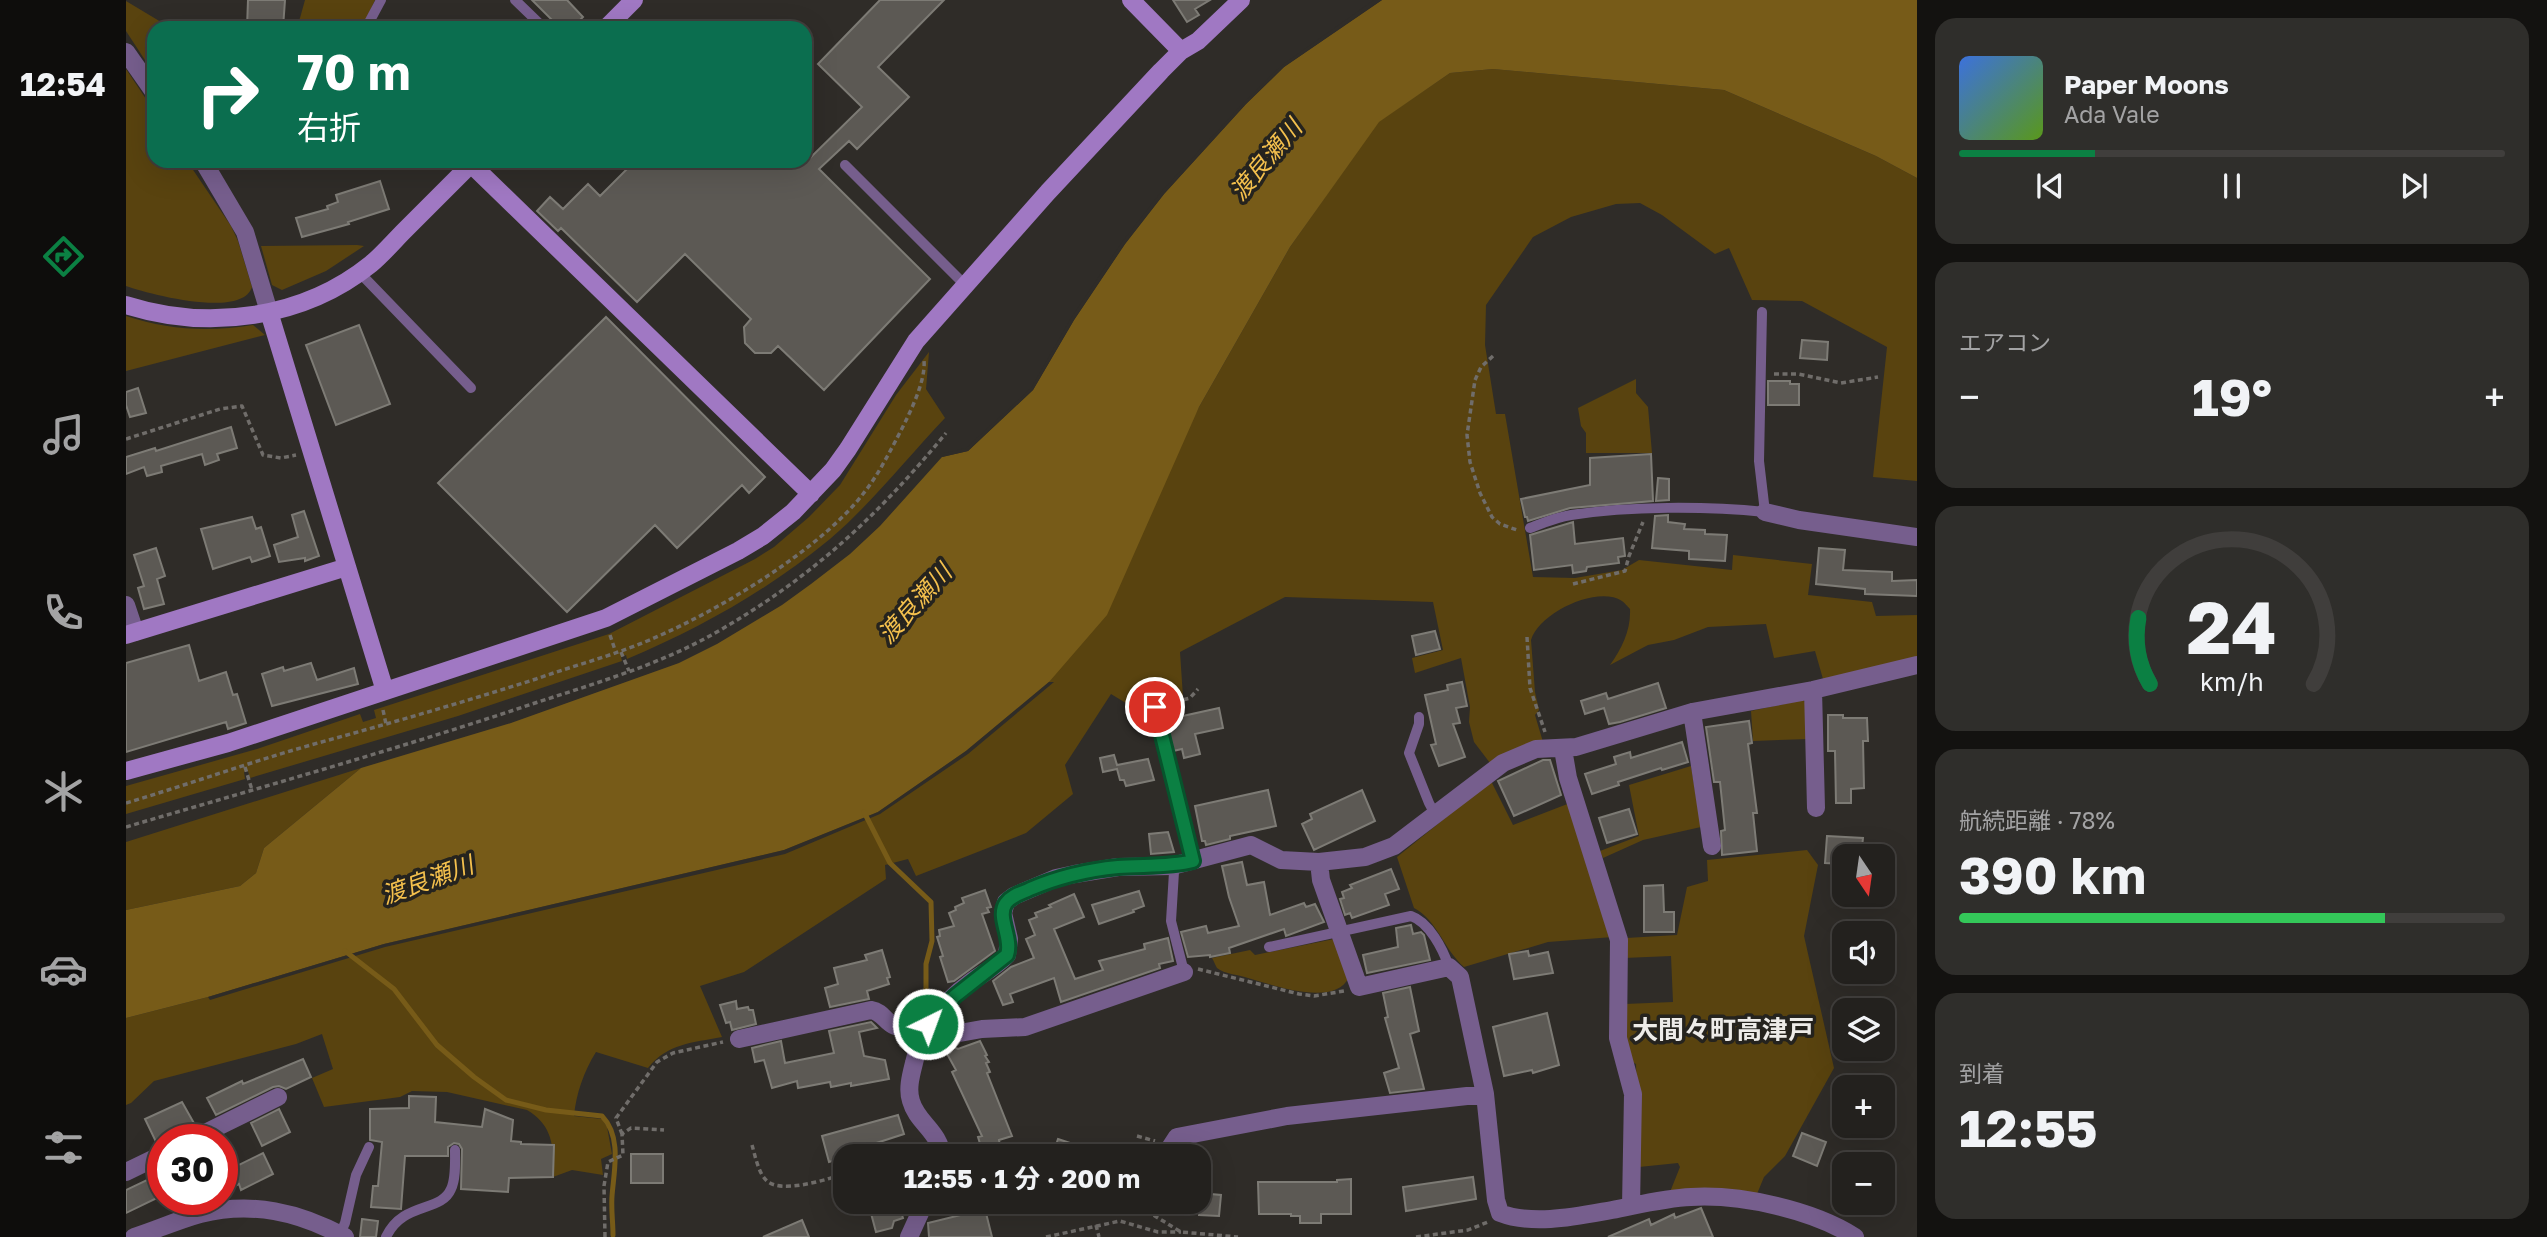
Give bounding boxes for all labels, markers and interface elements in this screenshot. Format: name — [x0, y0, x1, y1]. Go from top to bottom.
text: 70 m — [297, 42, 411, 101]
icon: right — [182, 49, 273, 140]
text: 12:54 — [20, 65, 106, 103]
text: Paper Moons — [2064, 69, 2229, 100]
text: Ada Vale — [2064, 100, 2160, 128]
text: 右折 — [297, 108, 361, 146]
water label: 渡良瀬川 — [1223, 111, 1309, 205]
icon: previous — [2031, 167, 2069, 205]
icon: pause — [2213, 167, 2251, 205]
icon: next — [2395, 167, 2433, 205]
icon: directions — [39, 232, 88, 281]
text: エアコン — [1959, 328, 2051, 356]
text: 19° — [2192, 365, 2272, 427]
text: − — [1959, 374, 1980, 419]
text: + — [2484, 374, 2505, 419]
icon: music — [39, 410, 88, 459]
water label: 渡良瀬川 — [871, 555, 959, 648]
text: 24 — [2187, 584, 2277, 671]
icon: phone — [39, 588, 88, 637]
text: km/h — [2200, 666, 2264, 697]
pin — [1125, 677, 1185, 737]
icon: arrive — [1136, 688, 1174, 726]
icon: climate — [39, 767, 88, 816]
text: 航続距離 · 78% — [1959, 806, 2115, 834]
text: 390 km — [1959, 843, 2146, 905]
north arrow — [1832, 844, 1895, 906]
map controls — [1832, 844, 1895, 1215]
water label: 渡良瀬川 — [377, 848, 480, 909]
button: sound — [1832, 921, 1895, 984]
icon: car — [39, 945, 88, 994]
position arrow — [891, 987, 965, 1061]
button: layers — [1832, 998, 1895, 1061]
district label: 大間々町高津戸 — [1632, 1014, 1814, 1045]
text: 到着 — [1959, 1059, 2005, 1087]
button: + — [1832, 1075, 1895, 1138]
text: 12:55 — [1959, 1096, 2098, 1158]
icon: filters — [39, 1123, 88, 1172]
speed limit sign: 30 — [147, 1124, 238, 1215]
button: − — [1832, 1152, 1895, 1215]
text: 12:55 · 1 分 · 200 m — [904, 1163, 1140, 1194]

